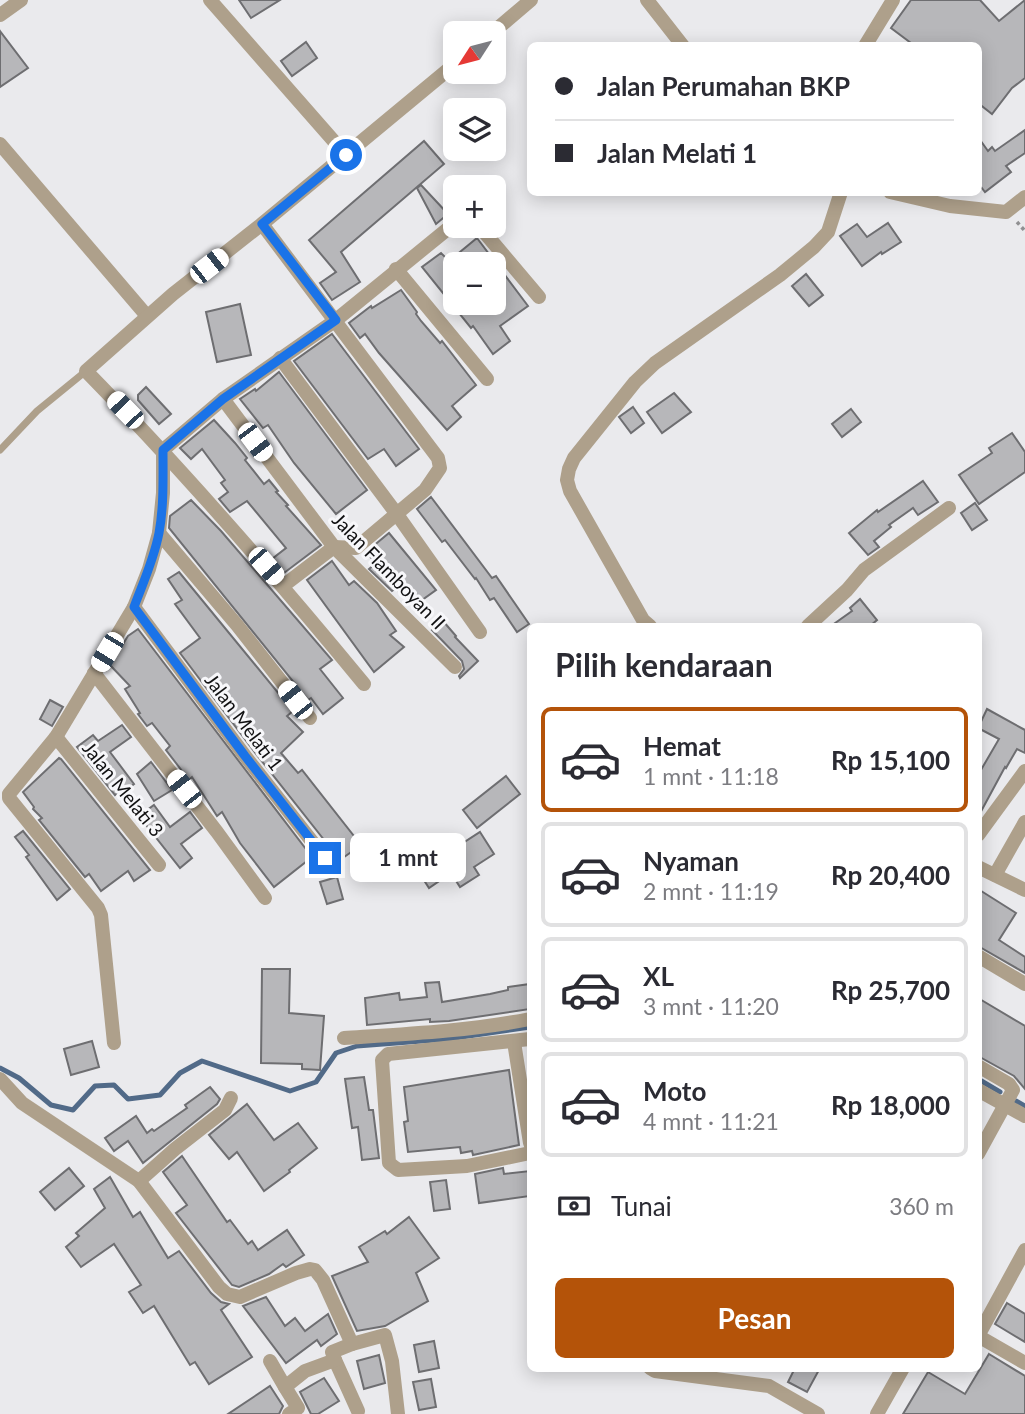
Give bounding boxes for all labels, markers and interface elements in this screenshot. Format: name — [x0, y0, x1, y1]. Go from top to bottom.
north arrow — [443, 21, 506, 84]
map controls — [443, 21, 506, 315]
text: Jalan Perumahan BKP — [597, 70, 850, 102]
button: layers — [443, 98, 506, 161]
text: Jalan Melati 1 — [597, 137, 757, 169]
route start — [330, 139, 362, 171]
button: + — [443, 175, 506, 238]
car — [186, 245, 233, 287]
button: − — [443, 252, 506, 315]
car — [103, 388, 148, 432]
car — [234, 419, 277, 465]
street label: Jalan Flamboyan II — [328, 508, 451, 634]
car — [245, 543, 288, 589]
car — [88, 629, 127, 675]
text: Pilih kendaraan — [555, 645, 773, 684]
street label: Jalan Melati 1 — [201, 669, 288, 775]
car — [274, 677, 317, 723]
icon: car — [559, 728, 622, 791]
text: Hemat — [643, 730, 721, 762]
street label: Jalan Melati 3 — [78, 737, 169, 841]
text: Rp 15,100 — [831, 744, 950, 776]
text: 1 mnt · 11:18 — [643, 762, 779, 790]
car — [163, 766, 206, 812]
callout: 1 mnt — [350, 834, 465, 882]
route end — [309, 842, 341, 874]
text: 1 mnt — [378, 843, 438, 871]
icon: car — [559, 843, 622, 906]
text: Nyaman — [643, 845, 739, 877]
text: Rp 20,400 — [831, 859, 950, 891]
text: 2 mnt · 11:19 — [643, 877, 779, 905]
icon: car — [559, 958, 622, 1021]
text: XL — [643, 960, 674, 992]
text: Rp 25,700 — [831, 974, 950, 1006]
text: 3 mnt · 11:20 — [643, 992, 779, 1020]
icon: car — [559, 1073, 622, 1136]
text: Moto — [643, 1075, 706, 1107]
text: Rp 18,000 — [831, 1089, 950, 1121]
text: 4 mnt · 11:21 — [643, 1107, 779, 1135]
icon: cash — [555, 1187, 593, 1225]
text: Tunai — [611, 1190, 672, 1222]
text: 360 m — [889, 1192, 954, 1220]
button: Pesan — [555, 1278, 954, 1358]

